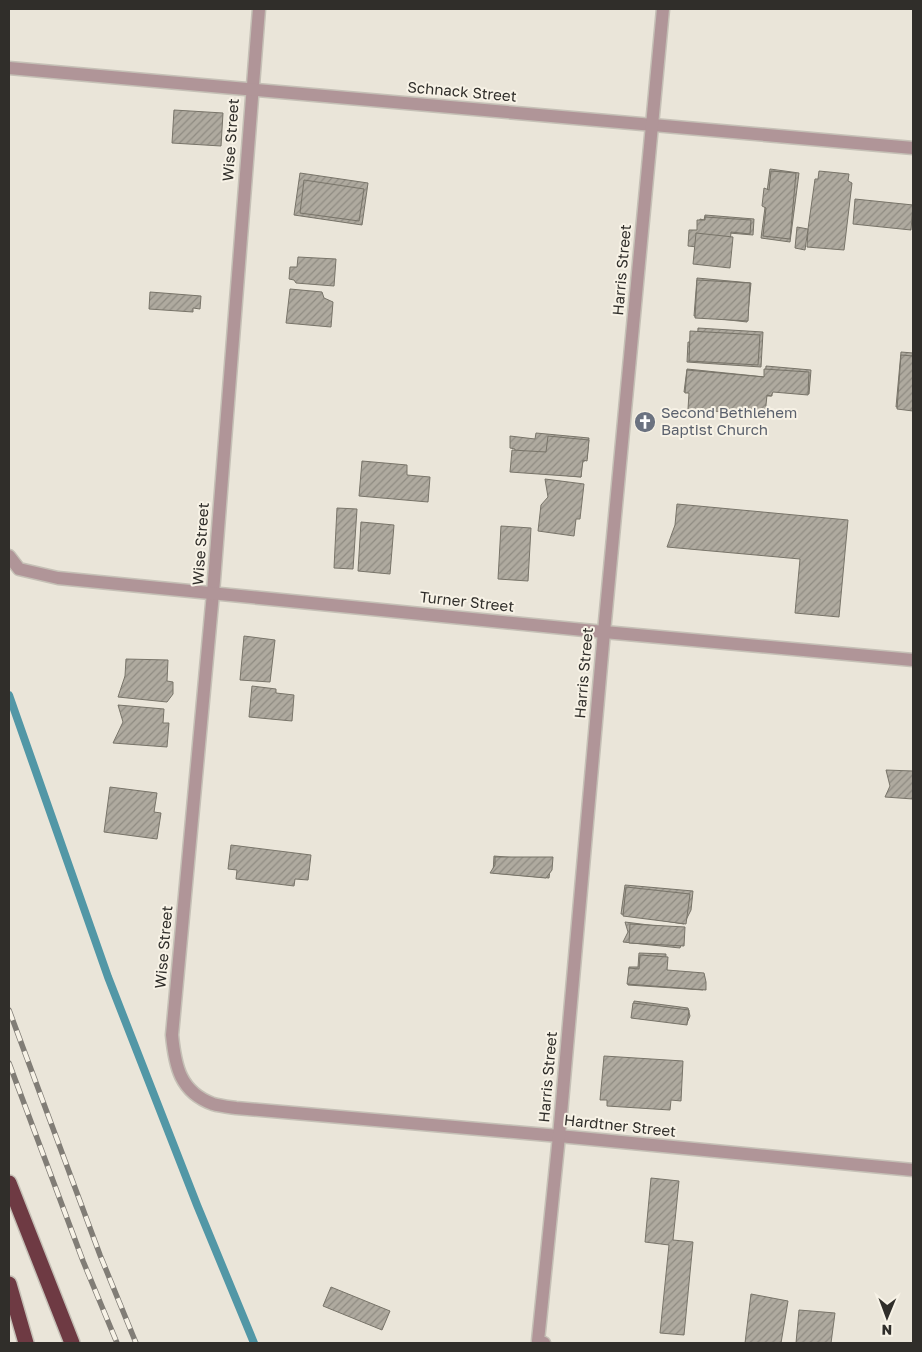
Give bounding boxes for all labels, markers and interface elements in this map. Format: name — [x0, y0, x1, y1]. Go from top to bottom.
street label: Schnack Street — [407, 77, 517, 105]
street label: Wise Street — [218, 98, 242, 182]
street label: Harris Street — [608, 223, 634, 316]
place label: Second Bethlehem Baptist Church — [661, 403, 797, 438]
church icon: Second Bethlehem Baptist Church — [633, 410, 657, 434]
street label: Wise Street — [188, 502, 212, 586]
street label: Turner Street — [419, 587, 515, 615]
street label: Harris Street — [570, 626, 596, 719]
street label: Wise Street — [150, 905, 176, 989]
street label: Harris Street — [534, 1030, 560, 1123]
street label: Hardtner Street — [563, 1110, 677, 1140]
north arrow — [862, 1292, 912, 1342]
text: N — [881, 1322, 892, 1339]

